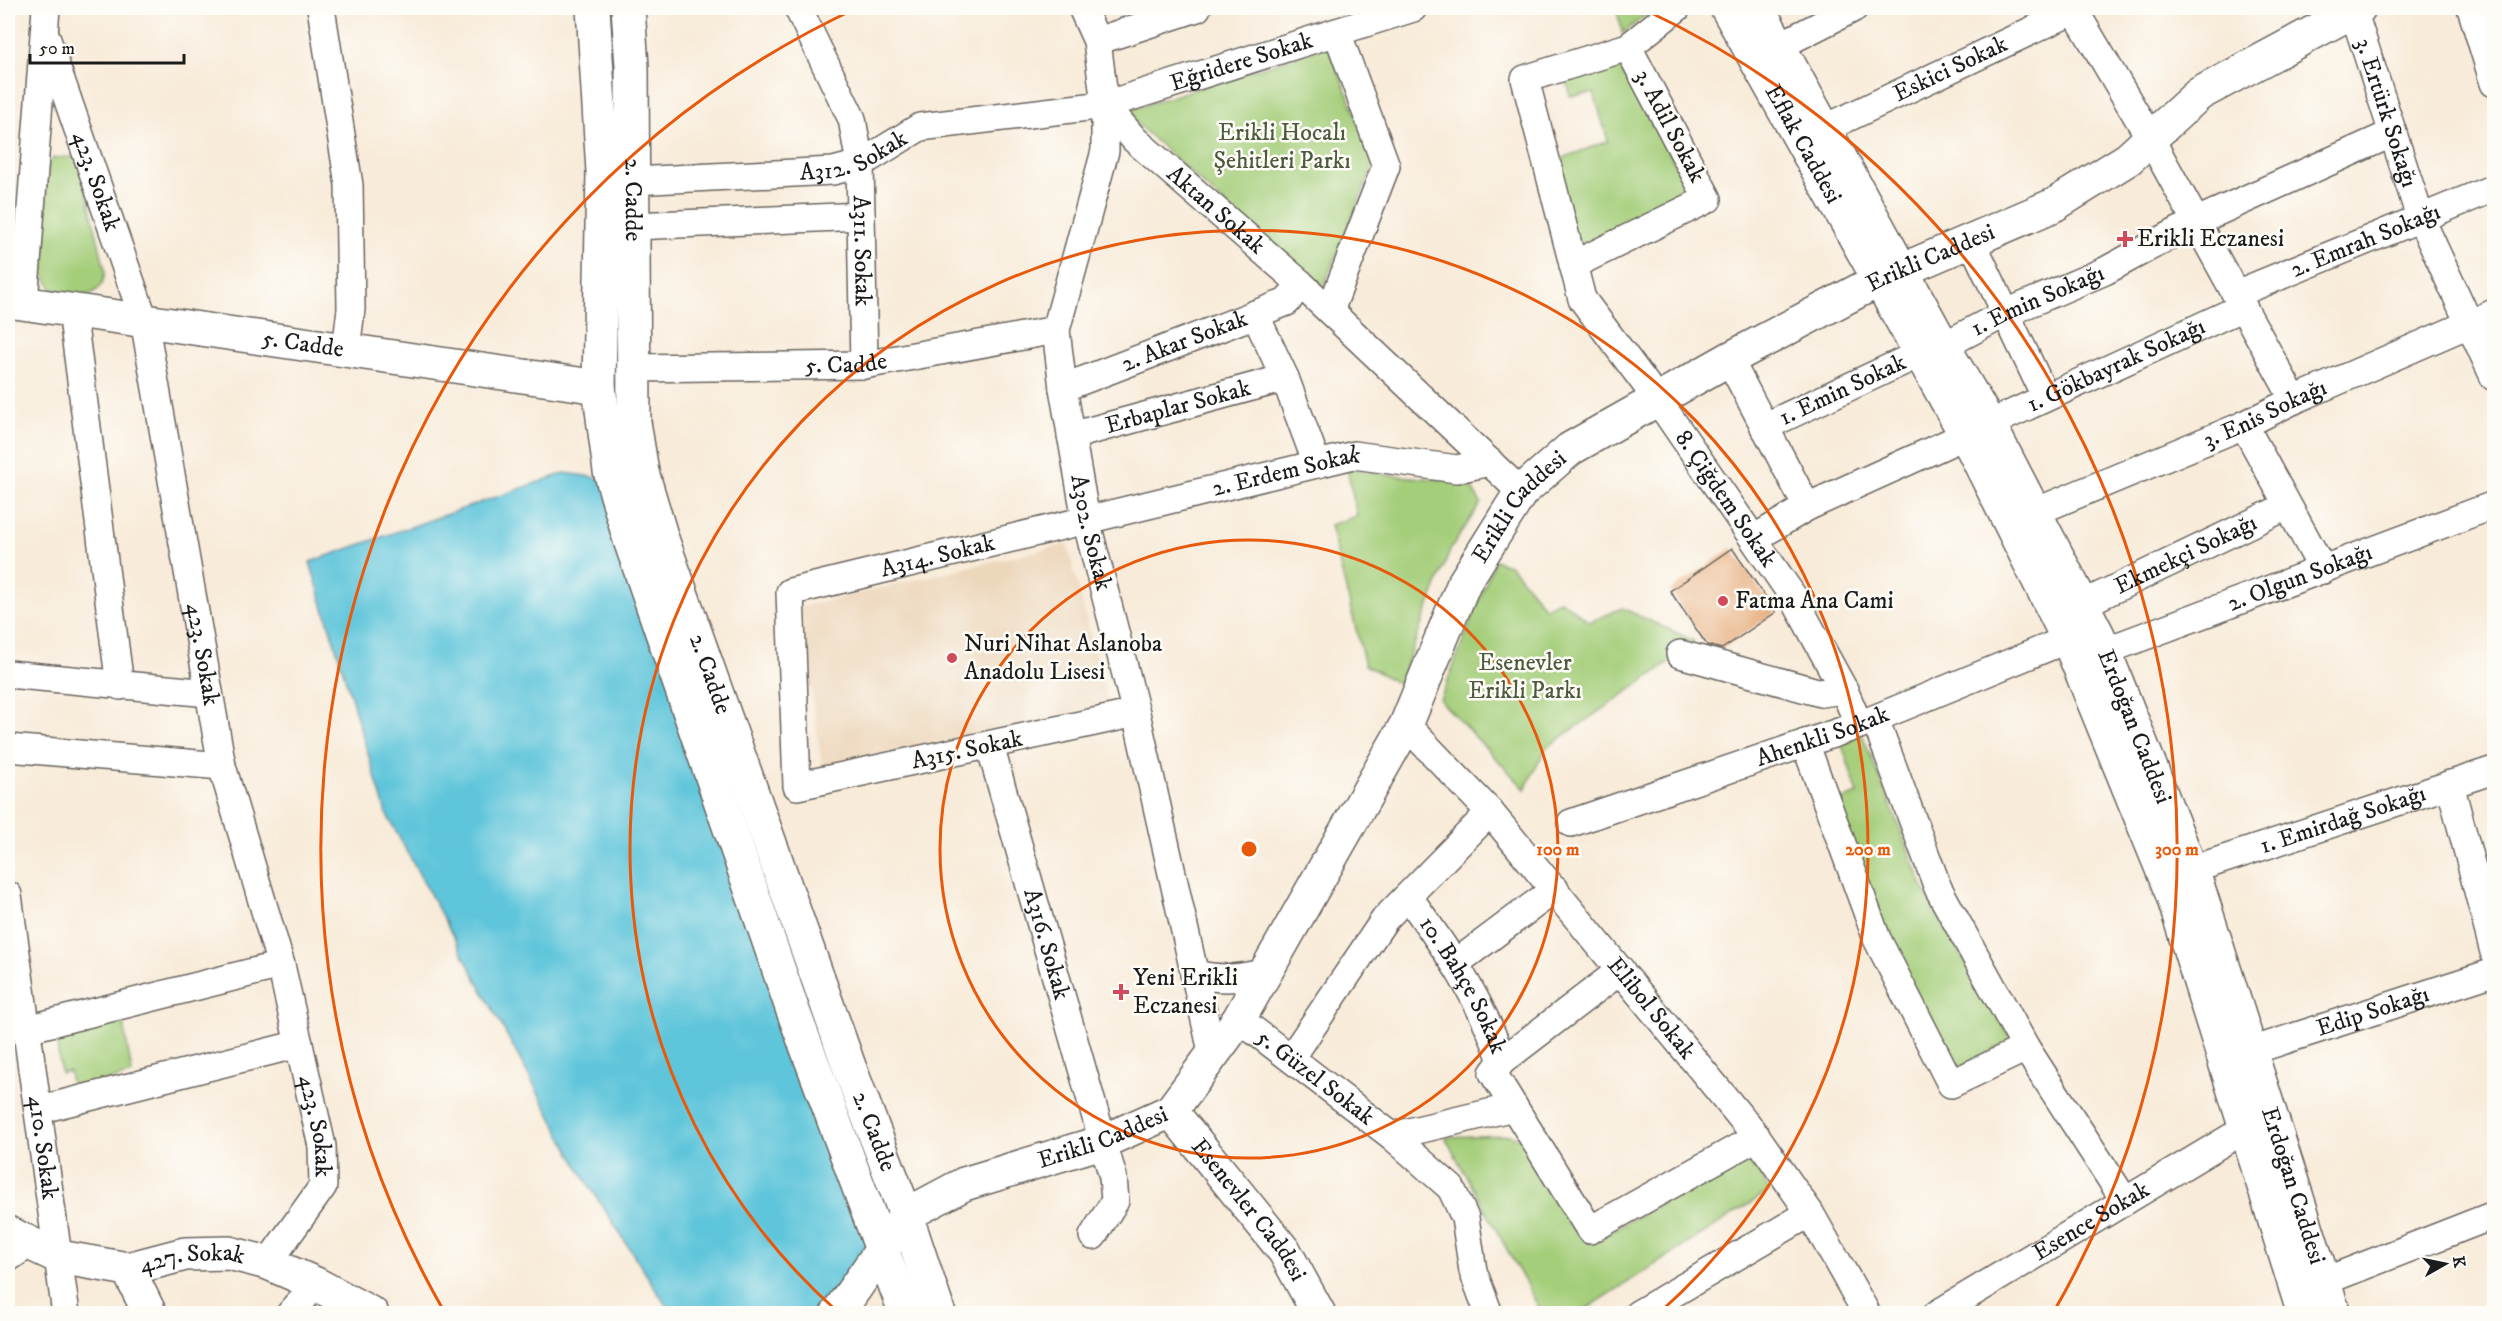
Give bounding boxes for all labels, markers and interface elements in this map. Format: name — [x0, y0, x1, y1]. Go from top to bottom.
street label: Eğridere Sokak — [1166, 25, 1317, 99]
scale bar — [30, 27, 184, 65]
street label: Eskici Sokak — [1889, 29, 2013, 109]
street label: 3. Ertürk Sokağı — [2348, 34, 2424, 191]
text: 50 m — [39, 38, 75, 60]
street label: 3. Adil Sokak — [1628, 64, 1712, 188]
street label: Eflak Caddesi — [1758, 79, 1849, 209]
park label: Erikli Hocalı Şehitleri Parkı — [1213, 118, 1351, 176]
street label: A312. Sokak — [799, 123, 913, 188]
street label: 423. Sokak — [65, 128, 127, 235]
street label: 2. Cadde — [618, 158, 648, 242]
street label: Aktan Sokak — [1160, 159, 1271, 261]
street label: A311. Sokak — [846, 195, 878, 307]
street label: 2. Emrah Sokağı — [2286, 197, 2445, 285]
street label: Erikli Caddesi — [1861, 217, 1999, 299]
place label: Erikli Eczanesi — [2137, 224, 2284, 254]
marker: Erikli Eczanesi — [2118, 232, 2132, 246]
street label: 1. Emin Sokağı — [1966, 258, 2109, 344]
street label: 2. Akar Sokak — [1117, 304, 1252, 379]
street label: 1. Gökbayrak Sokağı — [2022, 311, 2210, 419]
street label: 5. Cadde — [260, 323, 346, 365]
street label: 5. Cadde — [805, 346, 889, 381]
street label: 1. Emin Sokak — [1774, 347, 1911, 433]
street label: Erbaplar Sokak — [1102, 373, 1254, 441]
street label: 3. Enis Sokağı — [2199, 373, 2331, 455]
street label: 8. Çiğdem Sokak — [1668, 424, 1784, 573]
street label: 2. Erdem Sokak — [1209, 439, 1363, 504]
street label: Erikli Caddesi — [1465, 444, 1573, 569]
street label: A302. Sokak — [1063, 472, 1119, 594]
street label: Ekmekçi Sokağı — [2110, 508, 2262, 602]
street label: A314. Sokak — [878, 528, 998, 584]
street label: 2. Olgun Sokağı — [2223, 537, 2376, 619]
place label: Fatma Ana Cami — [1735, 586, 1894, 616]
marker: Fatma Ana Cami — [1716, 594, 1730, 608]
street label: 423. Sokak — [179, 601, 226, 708]
place label: Nuri Nihat Aslanoba Anadolu Lisesi — [964, 629, 1163, 687]
street label: 2. Cadde — [682, 630, 738, 718]
street label: Erdoğan Caddesi — [2090, 645, 2178, 808]
park label: Esenevler Erikli Parkı — [1468, 648, 1582, 706]
marker: Nuri Nihat Aslanoba Anadolu Lisesi — [945, 651, 959, 665]
street label: Ahenkli Sokak — [1752, 699, 1894, 774]
street label: A315. Sokak — [909, 724, 1026, 776]
street label: 1. Emirdağ Sokağı — [2256, 779, 2430, 861]
centre of rings — [1239, 839, 1259, 859]
text: 100 m — [1536, 839, 1580, 861]
text: 200 m — [1845, 839, 1891, 861]
text: 300 m — [2155, 839, 2199, 861]
street label: A316. Sokak — [1016, 885, 1077, 1003]
street label: 10. Bahçe Sokak — [1412, 910, 1513, 1058]
street label: Elibol Sokak — [1600, 951, 1702, 1066]
place label: Yeni Erikli Eczanesi — [1133, 963, 1238, 1021]
street label: Edip Sokağı — [2313, 979, 2433, 1044]
marker: Yeni Erikli Eczanesi — [1114, 985, 1128, 999]
street label: 5. Güzel Sokak — [1250, 1022, 1381, 1132]
street label: 423. Sokak — [291, 1072, 338, 1178]
street label: 2. Cadde — [845, 1087, 903, 1176]
street label: 410. Sokak — [21, 1094, 65, 1202]
street label: Erikli Caddesi — [1034, 1099, 1173, 1176]
street label: Erdoğan Caddesi — [2254, 1103, 2332, 1268]
street label: Esenevler Caddesi — [1184, 1132, 1313, 1287]
street label: Esence Sokak — [2027, 1175, 2155, 1268]
north arrow — [2415, 1234, 2475, 1294]
street label: 427. Sokak — [136, 1238, 248, 1280]
text: K — [2448, 1255, 2470, 1270]

